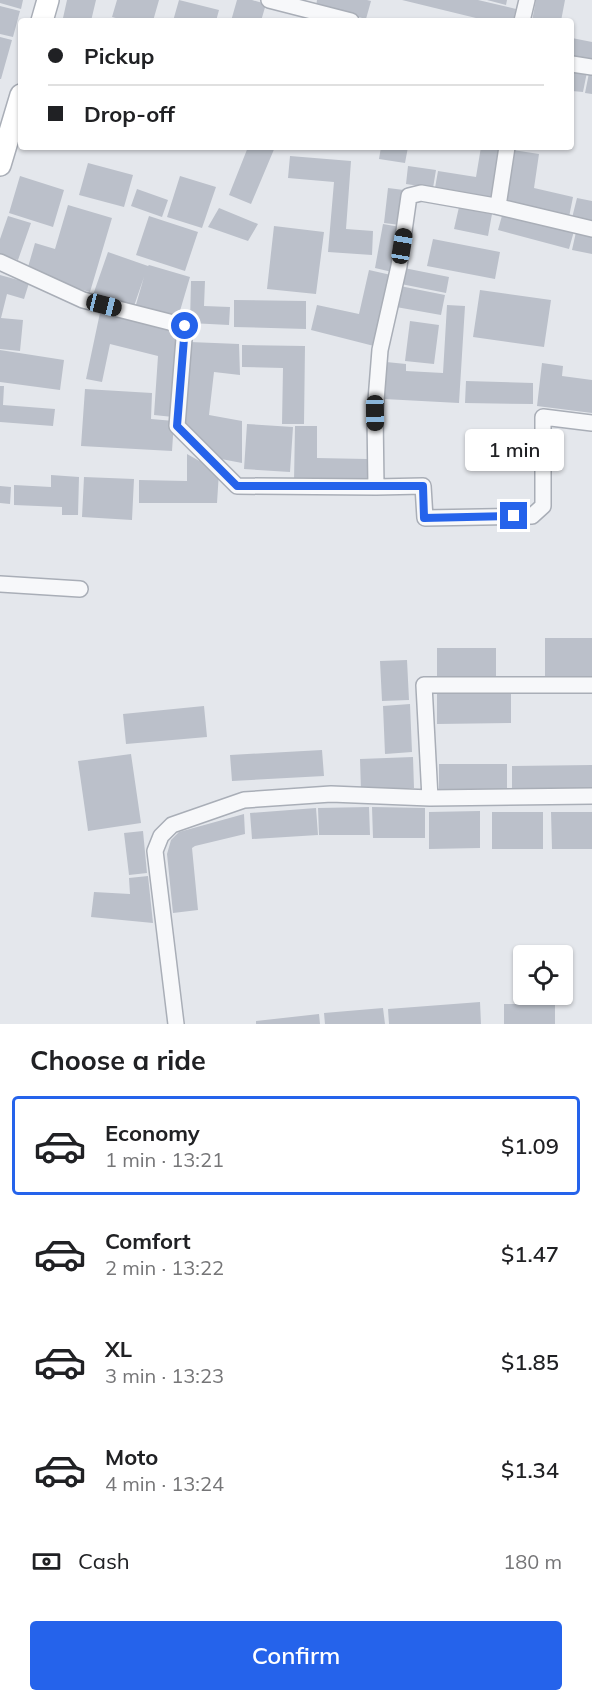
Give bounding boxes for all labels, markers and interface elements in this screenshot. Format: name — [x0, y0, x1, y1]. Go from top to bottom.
text: Pickup — [84, 42, 154, 70]
text: Drop-off — [84, 100, 175, 128]
car — [390, 227, 414, 265]
car — [84, 292, 124, 318]
route start — [171, 312, 198, 339]
car — [366, 395, 384, 431]
callout: 1 min — [464, 429, 564, 471]
text: 1 min — [489, 437, 540, 462]
route end — [500, 502, 527, 529]
map controls — [513, 945, 573, 1005]
button: locate — [513, 945, 573, 1005]
text: Choose a ride — [30, 1043, 206, 1077]
icon: car — [33, 1119, 87, 1173]
text: Economy — [105, 1119, 200, 1147]
text: $1.09 — [501, 1132, 559, 1160]
text: 1 min · 13:21 — [105, 1147, 224, 1172]
icon: car — [33, 1227, 87, 1281]
text: Comfort — [105, 1227, 191, 1255]
text: $1.47 — [501, 1240, 559, 1268]
text: 2 min · 13:22 — [105, 1255, 224, 1280]
icon: car — [33, 1335, 87, 1389]
text: XL — [105, 1335, 132, 1363]
text: $1.85 — [501, 1348, 559, 1376]
text: 3 min · 13:23 — [105, 1363, 224, 1388]
icon: car — [33, 1443, 87, 1497]
text: Moto — [105, 1443, 158, 1471]
text: $1.34 — [501, 1456, 559, 1484]
text: 4 min · 13:24 — [105, 1471, 224, 1496]
icon: cash — [30, 1545, 63, 1578]
text: Cash — [78, 1547, 130, 1575]
text: 180 m — [503, 1549, 562, 1574]
button: Confirm — [30, 1621, 562, 1690]

